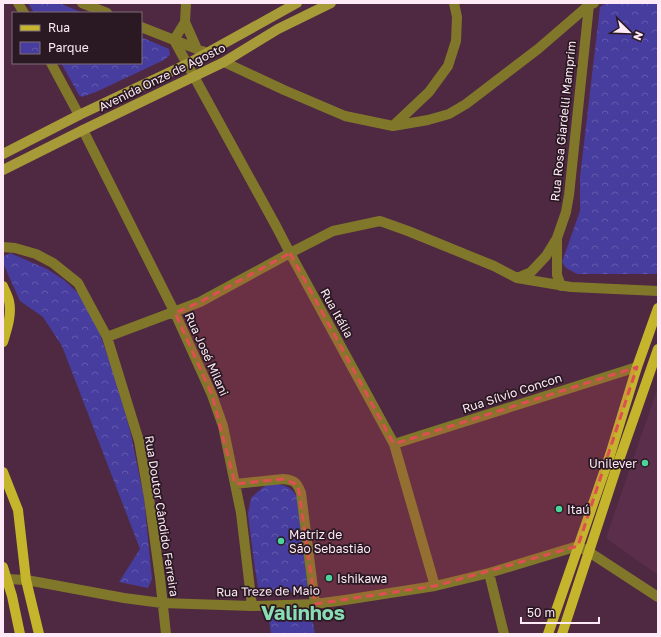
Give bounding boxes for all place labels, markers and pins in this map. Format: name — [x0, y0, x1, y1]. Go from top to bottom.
place label: Unilever — [589, 456, 637, 471]
marker: Unilever — [640, 458, 650, 468]
place label: Itaú — [567, 502, 590, 517]
marker: Itaú — [554, 504, 564, 514]
place label: Matriz de São Sebastião — [289, 527, 371, 556]
marker: Matriz de São Sebastião — [276, 536, 286, 546]
place label: Ishikawa — [337, 571, 387, 586]
marker: Ishikawa — [324, 573, 334, 583]

